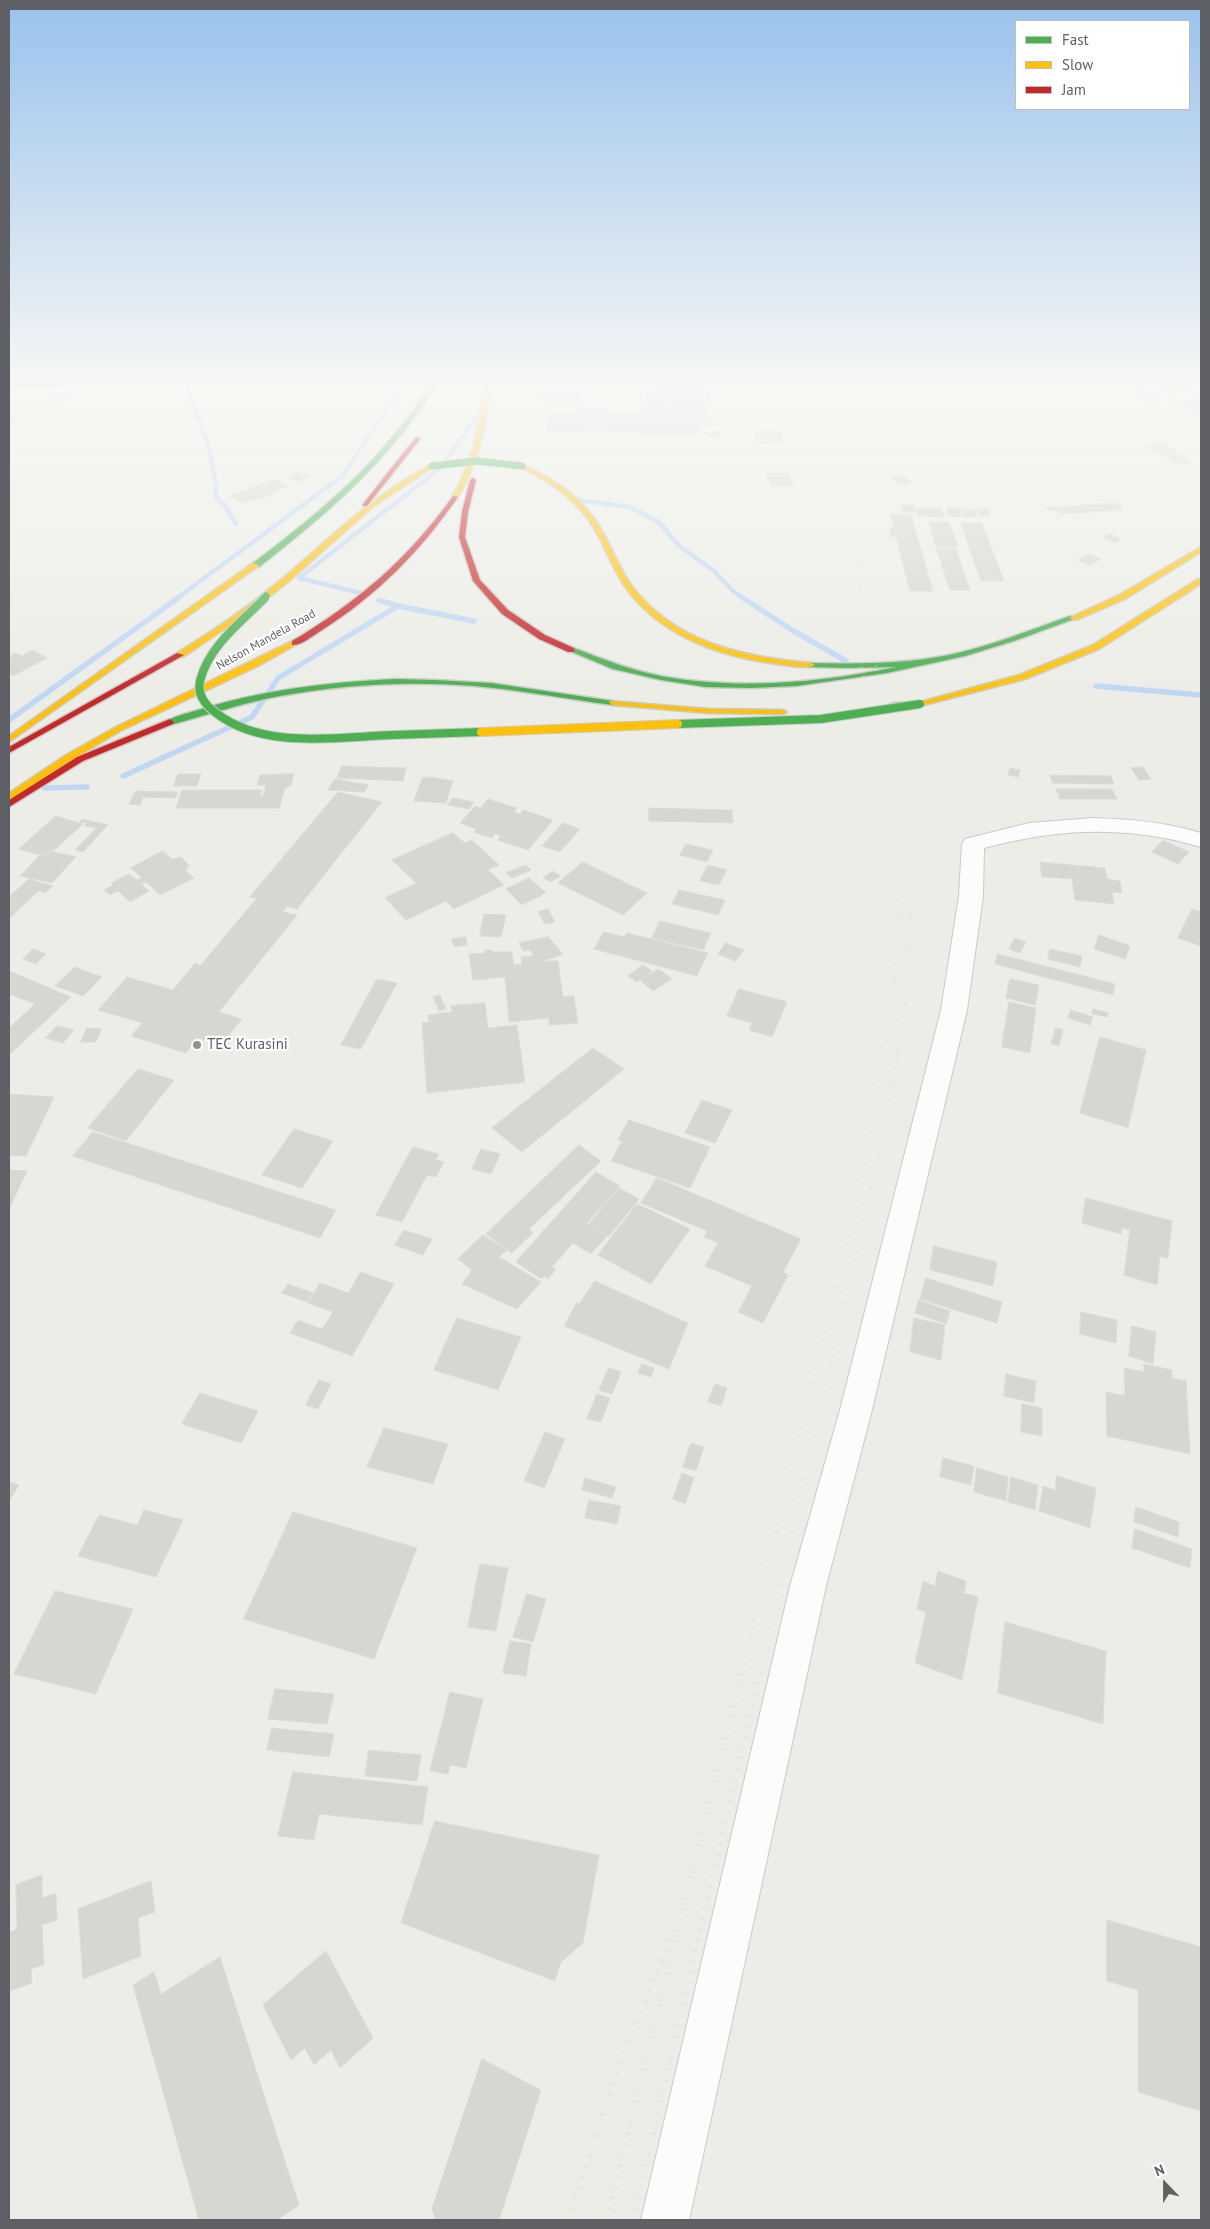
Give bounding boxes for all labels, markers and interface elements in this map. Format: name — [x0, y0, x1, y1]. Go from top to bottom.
legend — [1015, 20, 1190, 110]
text: Fast — [1062, 30, 1089, 49]
text: Slow — [1062, 55, 1093, 74]
text: Jam — [1062, 80, 1086, 99]
street label: Nelson Mandela Road — [214, 607, 318, 673]
place label: TEC Kurasini — [207, 1036, 288, 1054]
marker: TEC Kurasini — [191, 1039, 203, 1051]
north arrow — [1140, 2159, 1190, 2209]
text: N — [1152, 2160, 1167, 2180]

